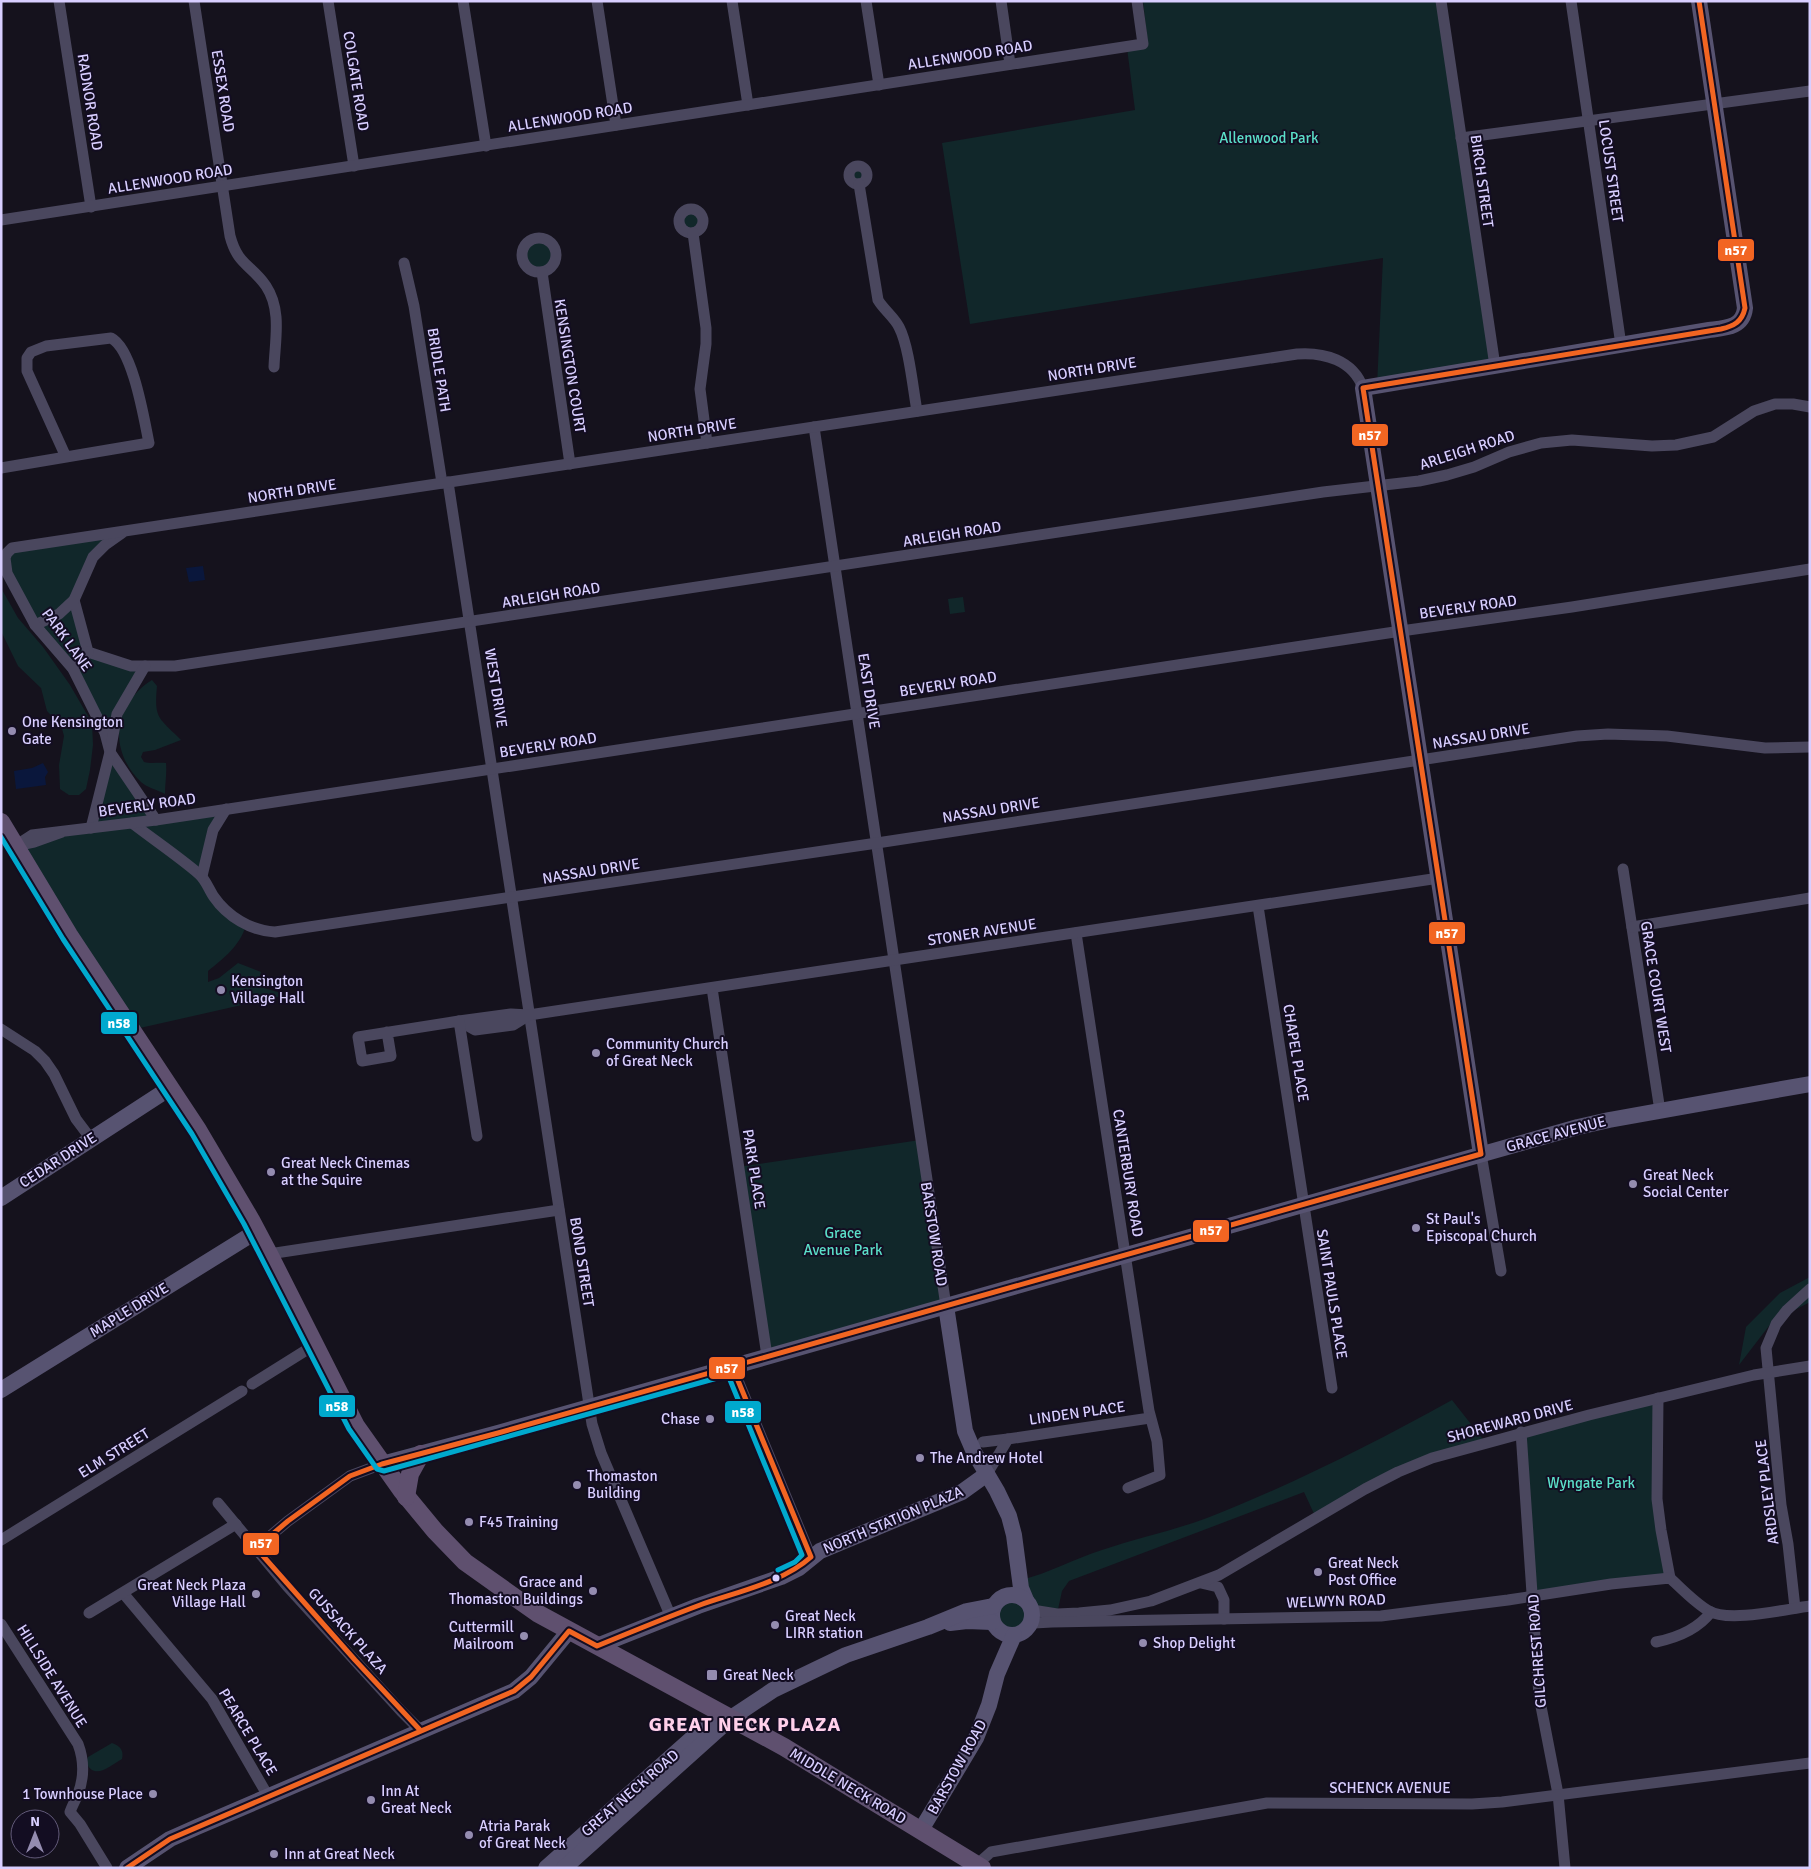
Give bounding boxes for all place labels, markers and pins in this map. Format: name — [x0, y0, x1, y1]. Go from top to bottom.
place label: One Kensington Gate — [22, 713, 123, 748]
marker: One Kensington Gate — [6, 725, 18, 737]
place label: Kensington Village Hall — [231, 972, 305, 1007]
marker: Kensington Village Hall — [215, 984, 227, 996]
place label: Community Church of Great Neck — [606, 1035, 729, 1070]
marker: Community Church of Great Neck — [590, 1047, 602, 1059]
place label: Great Neck Cinemas at the Squire — [281, 1154, 410, 1189]
marker: Great Neck Cinemas at the Squire — [265, 1166, 277, 1178]
place label: Great Neck Social Center — [1643, 1166, 1729, 1201]
marker: Great Neck Social Center — [1627, 1178, 1639, 1190]
place label: St Paul's Episcopal Church — [1426, 1210, 1537, 1245]
marker: St Paul's Episcopal Church — [1410, 1222, 1422, 1234]
place label: Chase — [661, 1410, 700, 1428]
marker: Chase — [704, 1413, 716, 1425]
place label: The Andrew Hotel — [930, 1449, 1043, 1467]
marker: The Andrew Hotel — [914, 1452, 926, 1464]
place label: Thomaston Building — [587, 1467, 658, 1502]
marker: Thomaston Building — [571, 1479, 583, 1491]
place label: F45 Training — [479, 1513, 559, 1531]
marker: F45 Training — [463, 1516, 475, 1528]
place label: Great Neck Post Office — [1328, 1554, 1399, 1589]
marker: Great Neck Post Office — [1312, 1566, 1324, 1578]
place label: Grace and Thomaston Buildings — [449, 1573, 583, 1608]
unlabelled marker — [771, 1573, 781, 1583]
place label: Great Neck Plaza Village Hall — [137, 1576, 246, 1611]
marker: Grace and Thomaston Buildings — [587, 1585, 599, 1597]
marker: Great Neck Plaza Village Hall — [250, 1588, 262, 1600]
place label: Great Neck LIRR station — [785, 1607, 863, 1642]
place label: Cuttermill Mailroom — [449, 1618, 514, 1653]
marker: Great Neck LIRR station — [769, 1619, 781, 1631]
marker: Cuttermill Mailroom — [518, 1630, 530, 1642]
place label: Shop Delight — [1153, 1634, 1236, 1652]
marker: Shop Delight — [1137, 1637, 1149, 1649]
place label: Great Neck — [723, 1666, 794, 1684]
marker: Great Neck — [705, 1668, 719, 1682]
place label: Inn At Great Neck — [381, 1782, 452, 1817]
place label: 1 Townhouse Place — [22, 1785, 143, 1803]
marker: 1 Townhouse Place — [147, 1788, 159, 1800]
marker: Inn At Great Neck — [365, 1794, 377, 1806]
place label: Atria Parak of Great Neck — [479, 1817, 566, 1852]
marker: Atria Parak of Great Neck — [463, 1829, 475, 1841]
place label: Inn at Great Neck — [284, 1845, 395, 1863]
marker: Inn at Great Neck — [268, 1848, 280, 1860]

